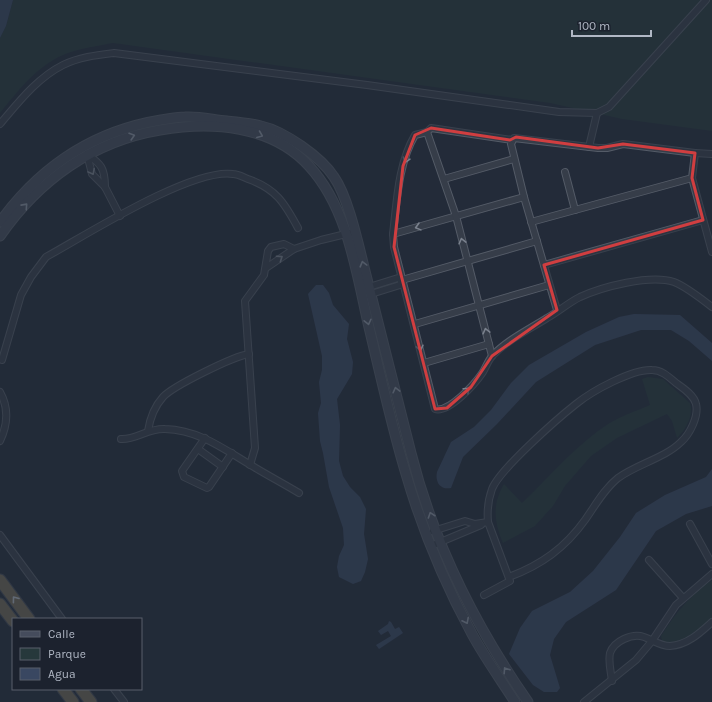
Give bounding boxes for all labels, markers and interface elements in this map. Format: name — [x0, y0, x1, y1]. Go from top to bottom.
scale bar — [572, 12, 651, 38]
text: 100 m — [578, 19, 610, 33]
one-way arrow — [256, 130, 263, 138]
one-way arrow — [128, 132, 135, 141]
one-way arrow — [402, 156, 410, 163]
one-way arrow — [87, 168, 95, 175]
one-way arrow — [20, 203, 28, 211]
one-way arrow — [415, 222, 422, 231]
one-way arrow — [459, 238, 467, 245]
one-way arrow — [276, 255, 283, 263]
one-way arrow — [360, 261, 368, 267]
one-way arrow — [364, 319, 372, 325]
one-way arrow — [482, 328, 491, 335]
one-way arrow — [416, 345, 424, 351]
one-way arrow — [392, 387, 400, 393]
one-way arrow — [462, 388, 470, 395]
one-way arrow — [427, 512, 436, 519]
one-way arrow — [12, 597, 19, 604]
one-way arrow — [461, 617, 469, 624]
legend — [12, 618, 142, 690]
text: Calle — [48, 627, 75, 641]
text: Parque — [48, 647, 86, 661]
text: Agua — [48, 667, 76, 681]
one-way arrow — [503, 667, 511, 674]

